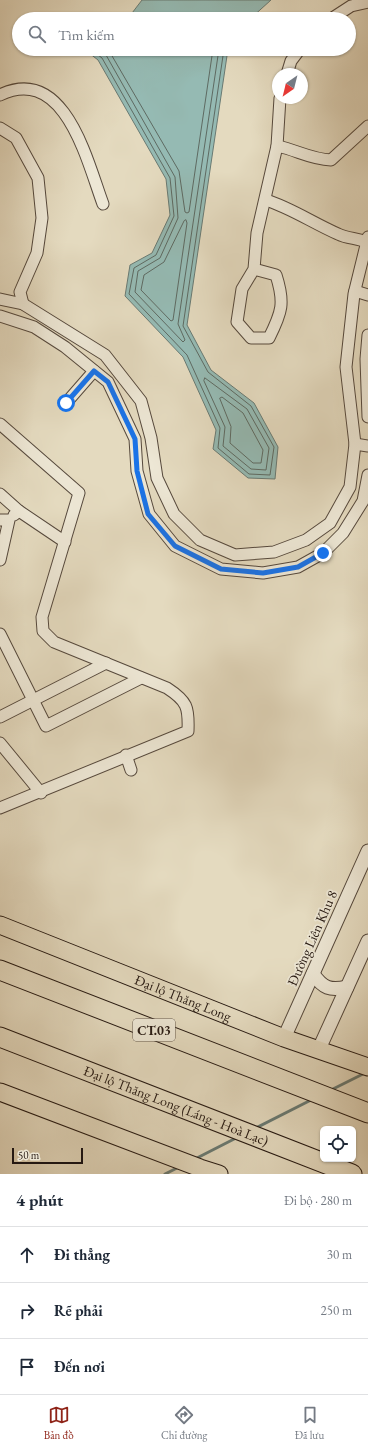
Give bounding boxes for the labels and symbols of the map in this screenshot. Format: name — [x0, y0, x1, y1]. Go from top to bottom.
north arrow — [272, 68, 308, 104]
route start — [57, 394, 75, 412]
route end — [314, 544, 332, 562]
street label: Đường Liên Khu 8 — [283, 887, 341, 989]
street label: Đại lộ Thăng Long — [132, 970, 235, 1026]
road number: CT.03 — [133, 1019, 175, 1041]
street label: Đại lộ Thăng Long (Láng - Hoà Lạc) — [81, 1061, 271, 1150]
scale bar — [12, 1146, 83, 1165]

